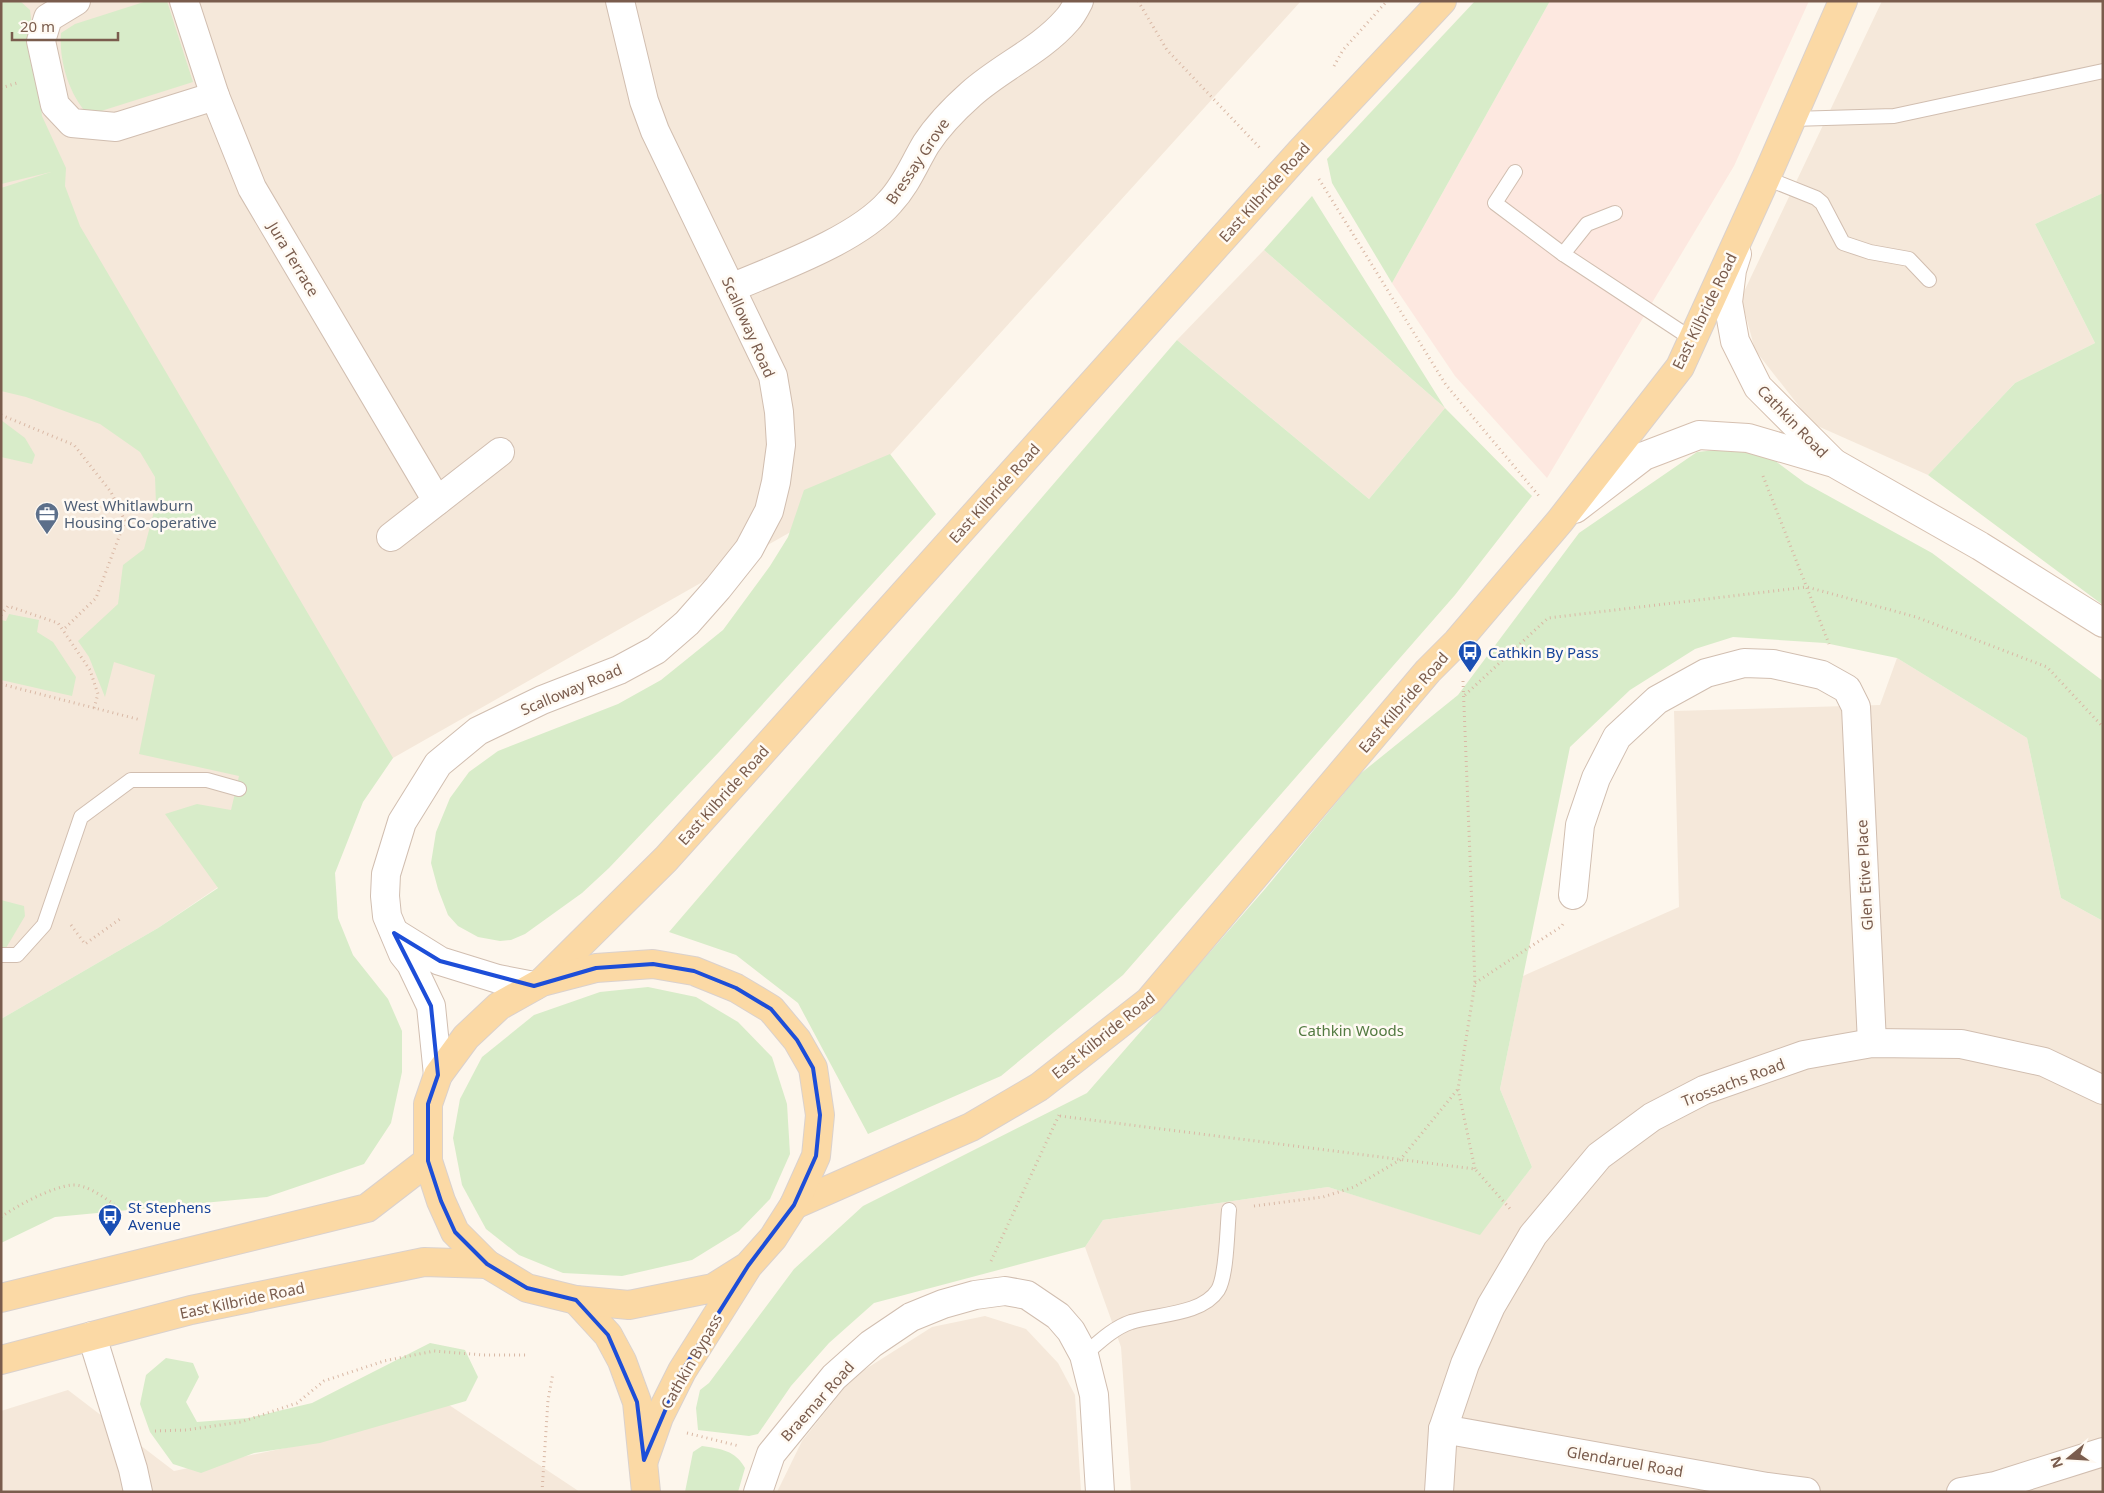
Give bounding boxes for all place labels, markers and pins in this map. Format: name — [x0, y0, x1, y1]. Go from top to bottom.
place label: West Whitlawburn Housing Co-operative — [64, 495, 217, 532]
office icon: West Whitlawburn Housing Co-operative — [34, 501, 60, 535]
bus stop icon: Cathkin By Pass — [1457, 639, 1483, 673]
place label: Cathkin By Pass — [1488, 642, 1599, 662]
place label: St Stephens Avenue — [128, 1197, 211, 1234]
bus stop icon: St Stephens Avenue — [97, 1203, 123, 1237]

